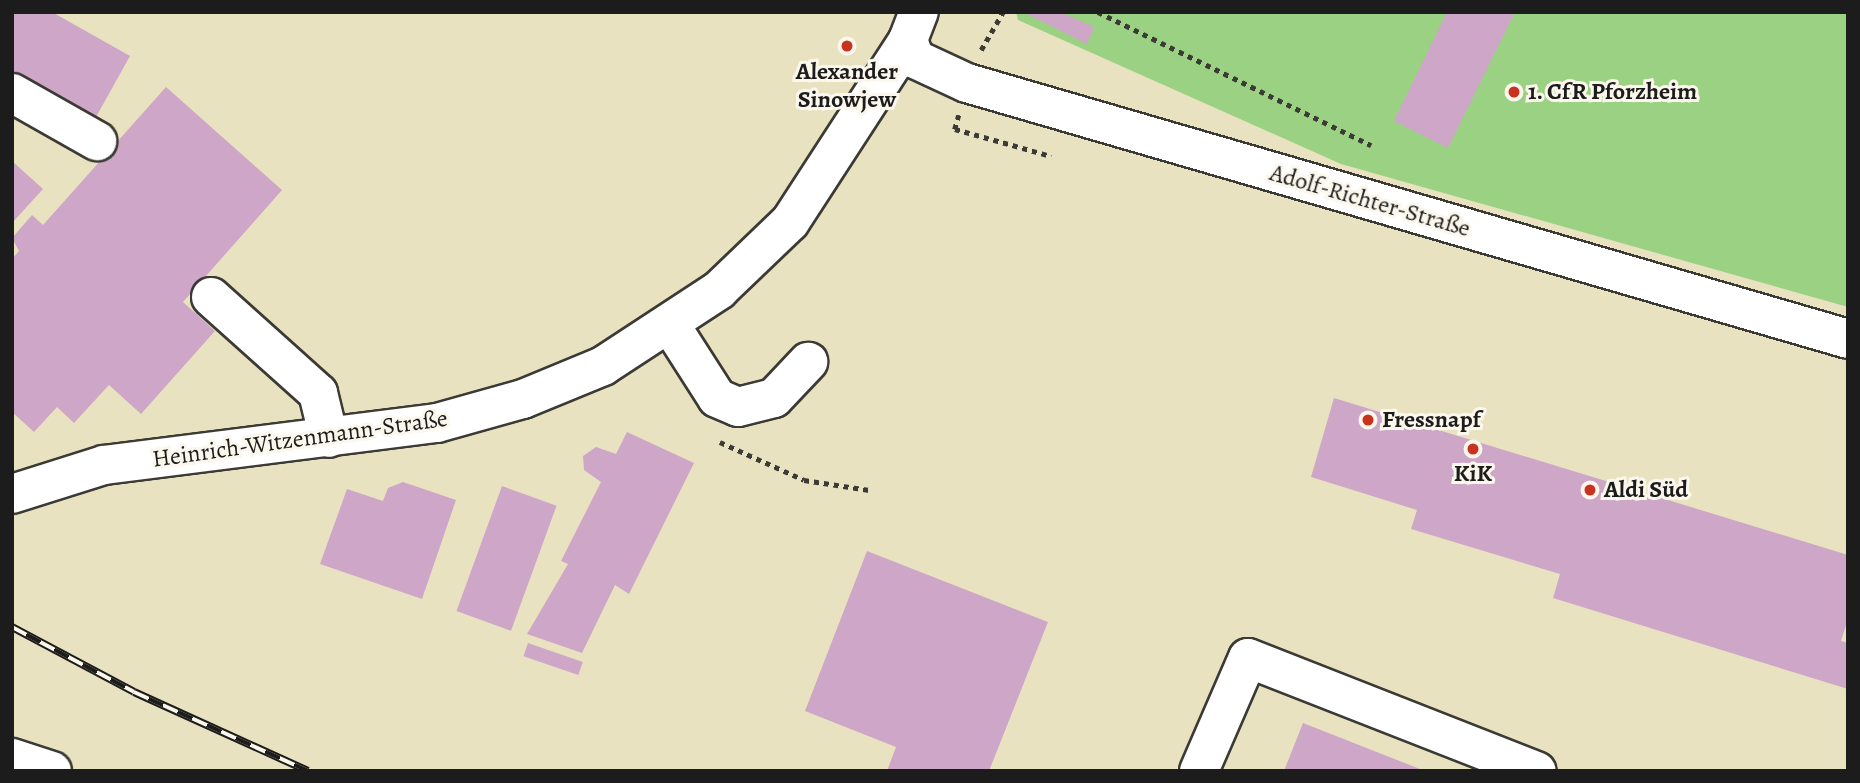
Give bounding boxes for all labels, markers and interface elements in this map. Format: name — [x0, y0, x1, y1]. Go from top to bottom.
marker: Alexander Sinowjew — [839, 38, 855, 54]
place label: Alexander Sinowjew — [796, 58, 898, 114]
place label: 1. CfR Pforzheim — [1528, 78, 1698, 106]
marker: 1. CfR Pforzheim — [1506, 84, 1522, 100]
street label: Adolf-Richter-Straße — [1267, 159, 1473, 243]
street label: Heinrich-Witzenmann-Straße — [151, 404, 449, 474]
place label: Fressnapf — [1382, 406, 1481, 434]
marker: Fressnapf — [1360, 412, 1376, 428]
marker: KiK — [1465, 441, 1481, 457]
place label: KiK — [1454, 460, 1492, 488]
place label: Aldi Süd — [1604, 476, 1688, 504]
marker: Aldi Süd — [1582, 482, 1598, 498]

